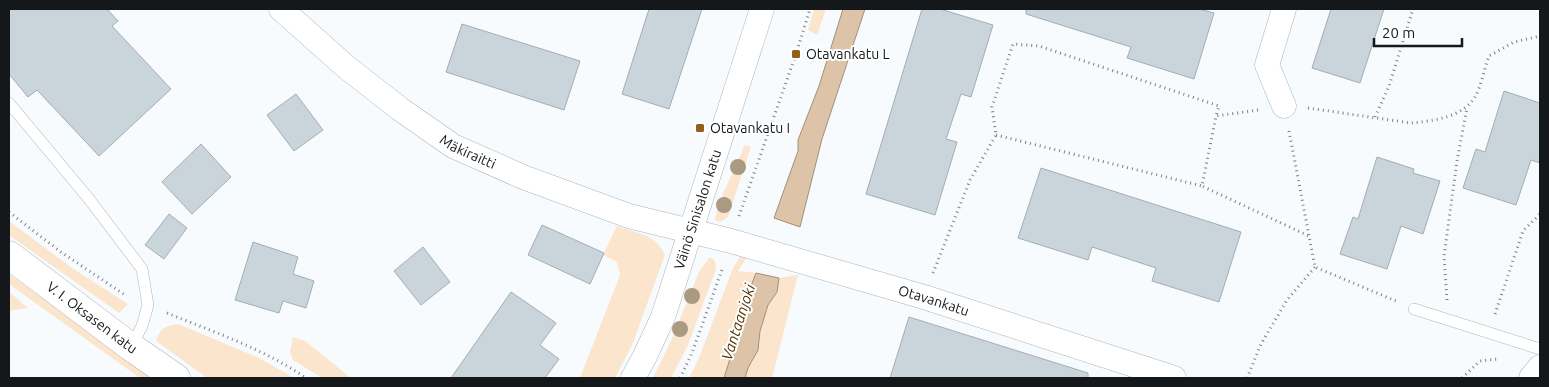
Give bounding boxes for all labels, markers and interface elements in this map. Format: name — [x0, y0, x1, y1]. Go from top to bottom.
scale bar — [1374, 15, 1462, 47]
text: 20 m — [1382, 24, 1415, 41]
place label: Otavankatu L — [806, 46, 890, 62]
marker: Otavankatu L — [790, 48, 802, 60]
place label: Otavankatu I — [710, 120, 790, 136]
marker: Otavankatu I — [694, 122, 706, 134]
street label: Mäkiraitti — [437, 131, 498, 172]
street label: Väinö Sinisalon katu — [671, 147, 724, 271]
street label: V. I. Oksasen katu — [44, 278, 140, 357]
water label: Vantaanjoki — [718, 281, 759, 362]
street label: Otavankatu — [896, 282, 971, 319]

